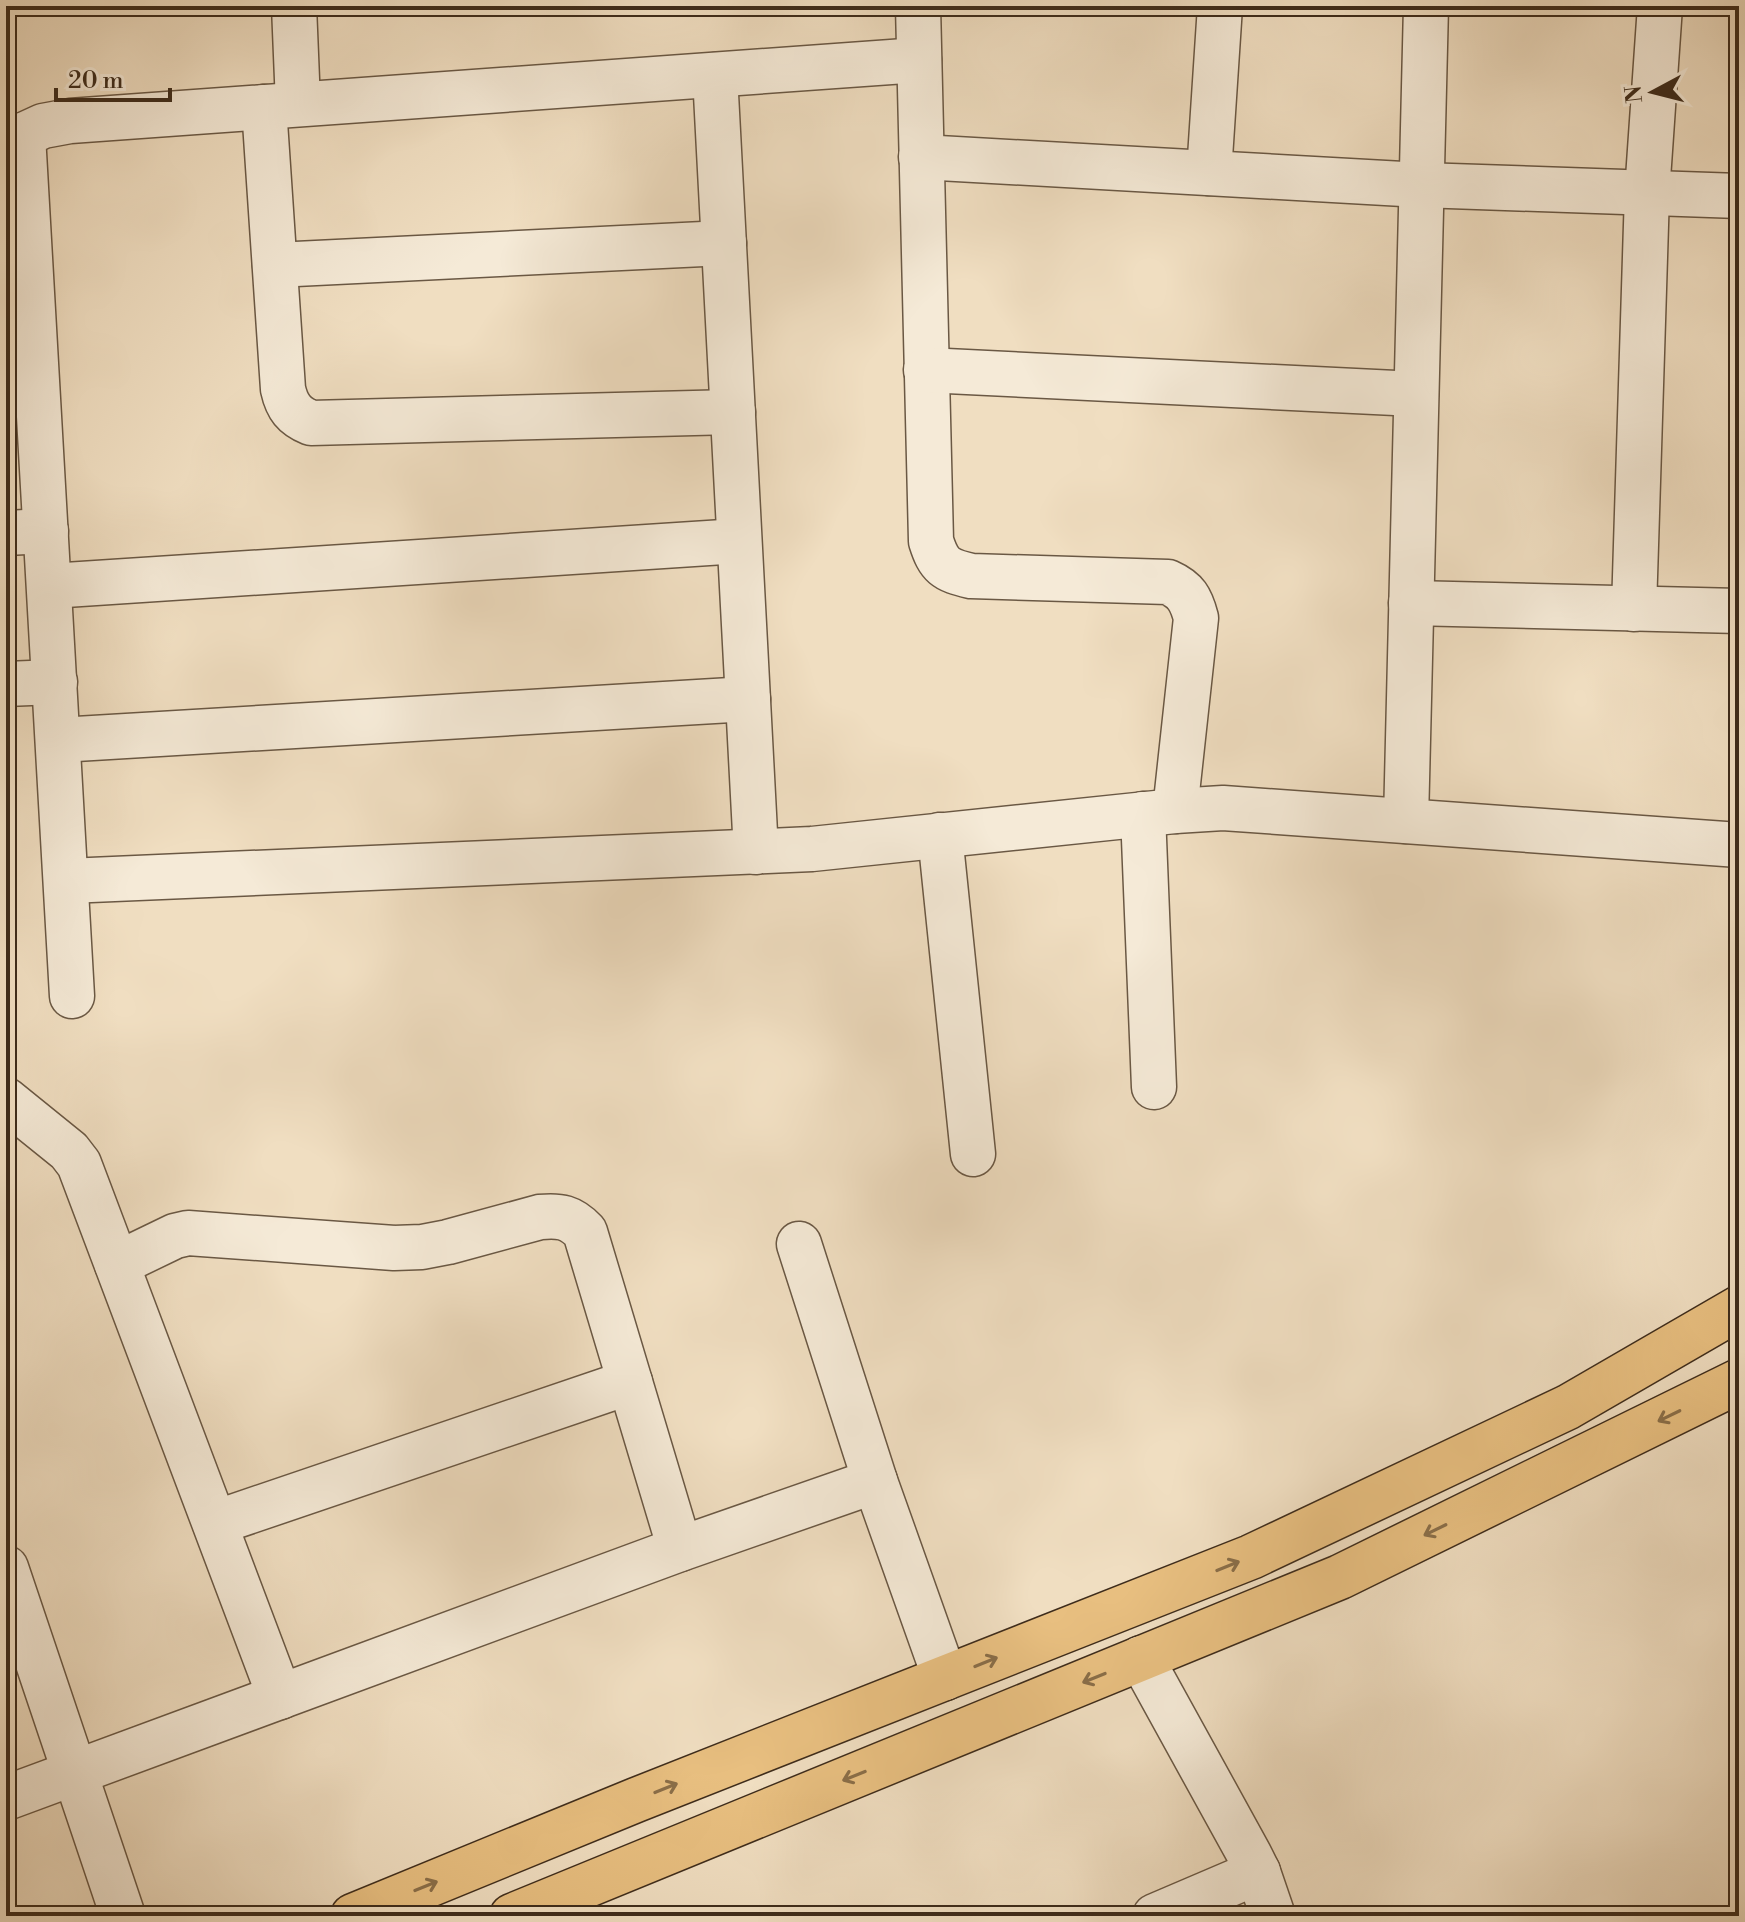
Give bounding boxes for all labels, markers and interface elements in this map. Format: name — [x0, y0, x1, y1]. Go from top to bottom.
scale bar — [56, 52, 170, 102]
north arrow — [1613, 52, 1693, 132]
text: 20 m — [68, 66, 124, 96]
text: N — [1620, 83, 1649, 105]
one-way arrow — [1657, 1409, 1681, 1424]
one-way arrow — [1424, 1523, 1448, 1538]
one-way arrow — [1215, 1558, 1240, 1572]
one-way arrow — [973, 1654, 998, 1668]
one-way arrow — [1082, 1671, 1107, 1686]
one-way arrow — [842, 1770, 867, 1784]
one-way arrow — [653, 1780, 678, 1795]
one-way arrow — [413, 1878, 437, 1893]

